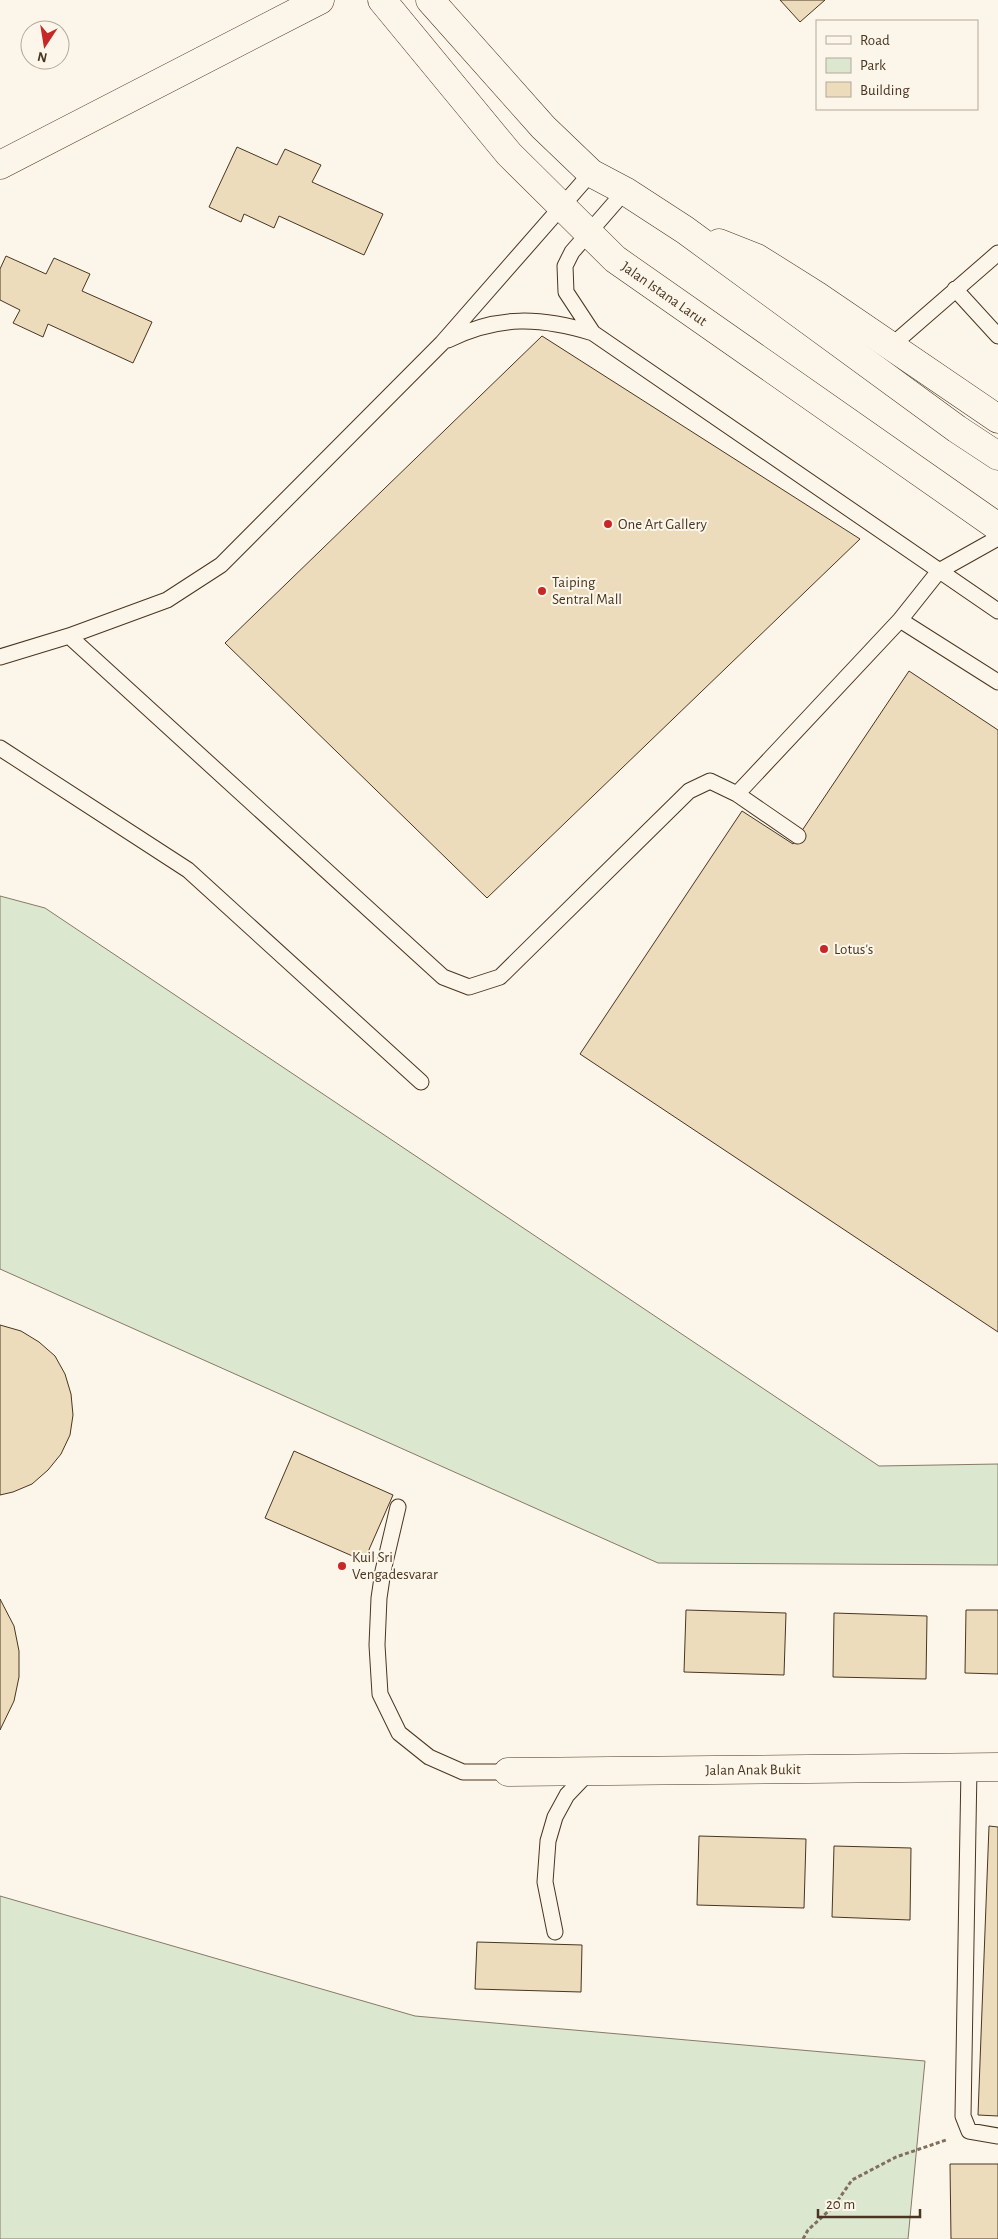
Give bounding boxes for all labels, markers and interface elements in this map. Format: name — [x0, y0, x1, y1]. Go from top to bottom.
north arrow — [20, 20, 70, 70]
legend — [816, 20, 978, 110]
text: Road — [860, 33, 890, 48]
text: N — [36, 49, 49, 65]
text: Park — [860, 58, 886, 73]
text: Building — [860, 83, 910, 98]
street label: Jalan Istana Larut — [619, 259, 710, 329]
place label: One Art Gallery — [618, 517, 707, 532]
marker: One Art Gallery — [602, 518, 614, 530]
place label: Taiping Sentral Mall — [552, 575, 622, 607]
marker: Taiping Sentral Mall — [536, 585, 548, 597]
place label: Lotus's — [834, 942, 873, 957]
marker: Lotus's — [818, 943, 830, 955]
place label: Kuil Sri Vengadesvarar — [352, 1550, 438, 1582]
marker: Kuil Sri Vengadesvarar — [336, 1560, 348, 1572]
street label: Jalan Anak Bukit — [705, 1762, 801, 1778]
scale bar — [818, 2186, 920, 2218]
text: 20 m — [826, 2197, 855, 2212]

